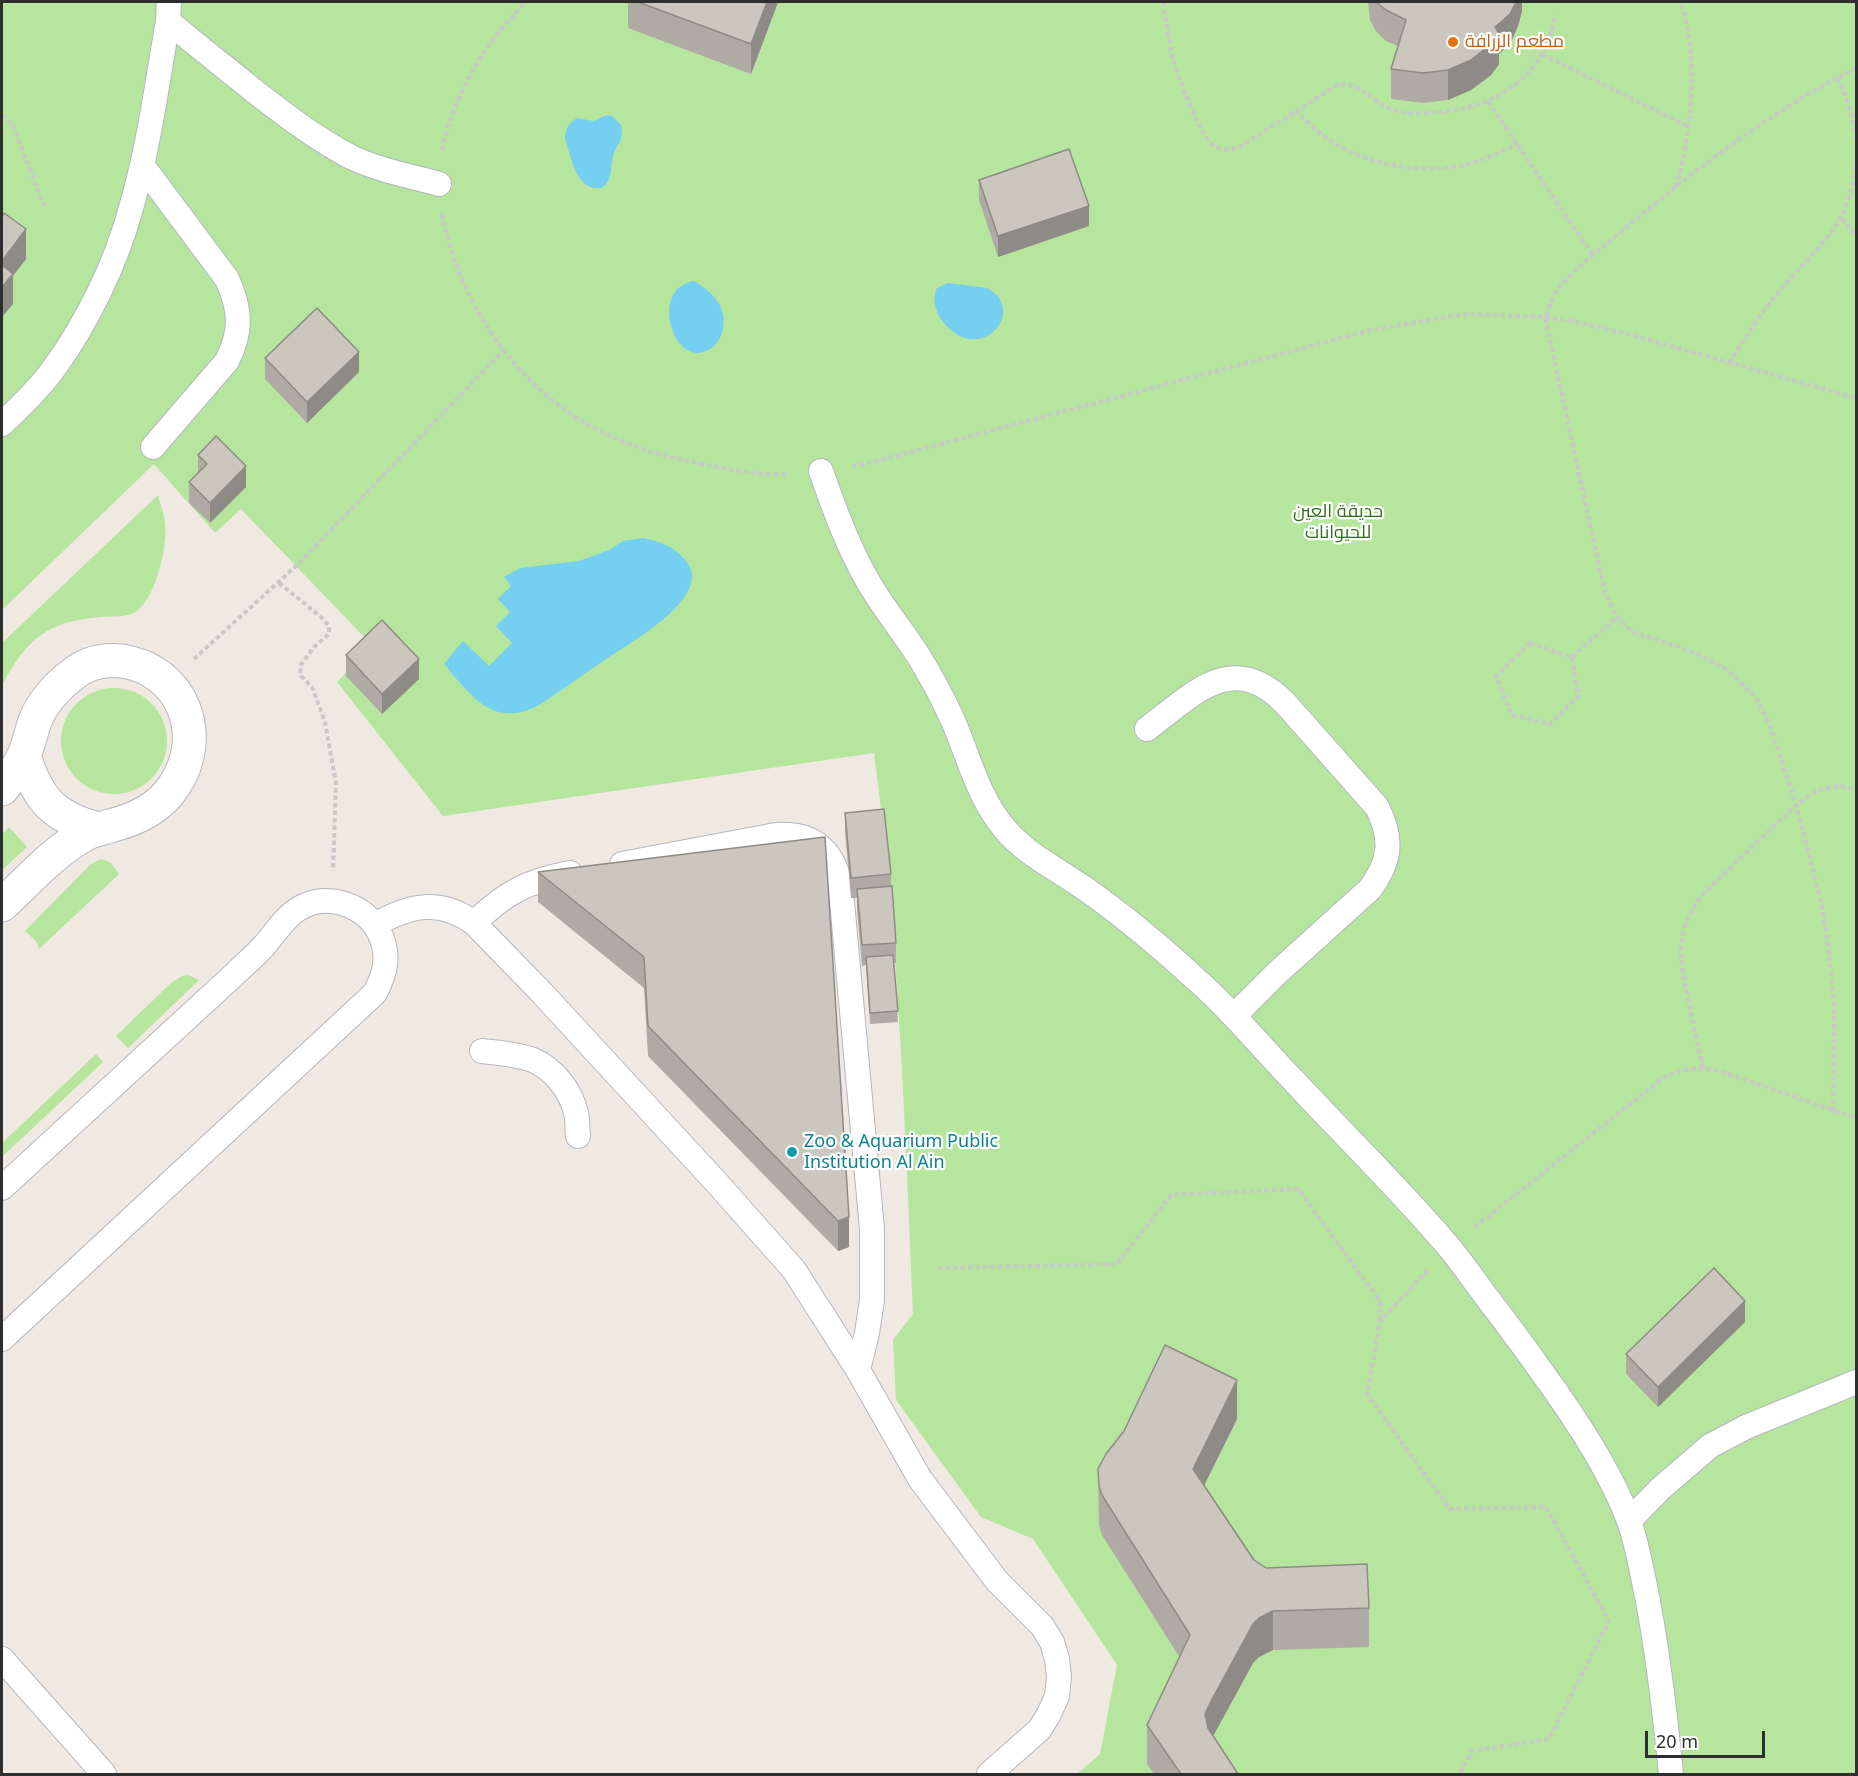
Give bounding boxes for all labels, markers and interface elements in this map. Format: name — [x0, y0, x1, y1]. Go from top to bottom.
place label: مطعم الزرافة — [1465, 31, 1564, 53]
marker: مطعم الزرافة — [1446, 35, 1460, 49]
park label: حديقة العين للحيوانات — [1293, 501, 1383, 544]
place label: Zoo & Aquarium Public Institution Al Ain — [804, 1131, 998, 1174]
marker: Zoo & Aquarium Public Institution Al Ain — [785, 1145, 799, 1159]
scale bar — [1648, 1719, 1768, 1757]
text: 20 m — [1656, 1729, 1698, 1753]

